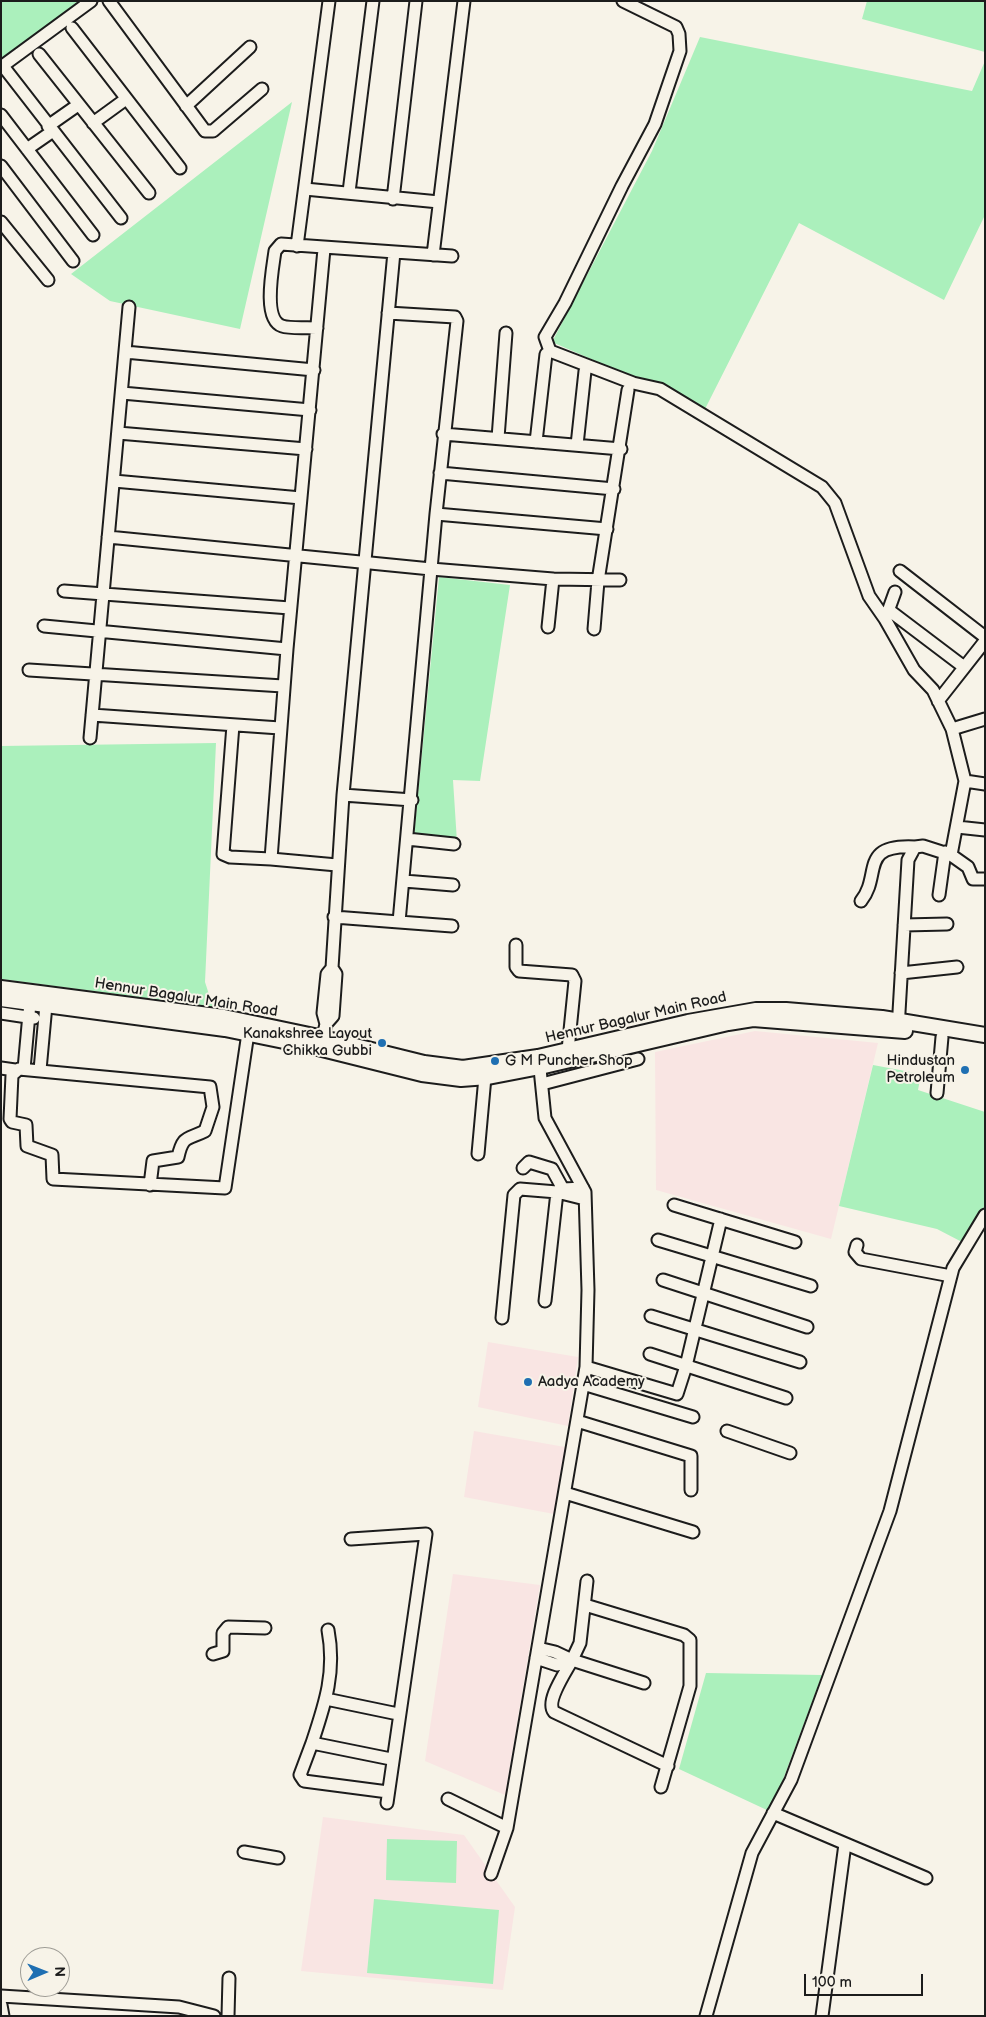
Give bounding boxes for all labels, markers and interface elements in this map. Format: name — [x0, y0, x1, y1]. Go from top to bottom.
street label: Hennur Bagalur Main Road — [93, 975, 279, 1021]
street label: Hennur Bagalur Main Road — [544, 988, 728, 1048]
place label: Kanakshree Layout Chikka Gubbi — [243, 1025, 372, 1060]
marker: Kanakshree Layout Chikka Gubbi — [376, 1037, 388, 1049]
place label: G M Puncher Shop — [505, 1052, 633, 1070]
place label: Hindustan Petroleum — [886, 1052, 955, 1087]
marker: G M Puncher Shop — [489, 1055, 501, 1067]
marker: Hindustan Petroleum — [959, 1064, 971, 1076]
place label: Aadya Academy — [538, 1373, 645, 1391]
marker: Aadya Academy — [522, 1376, 534, 1388]
north arrow — [20, 1947, 70, 1997]
scale bar — [806, 1964, 925, 1996]
text: N — [51, 1966, 68, 1977]
text: 100 m — [812, 1973, 852, 1992]

